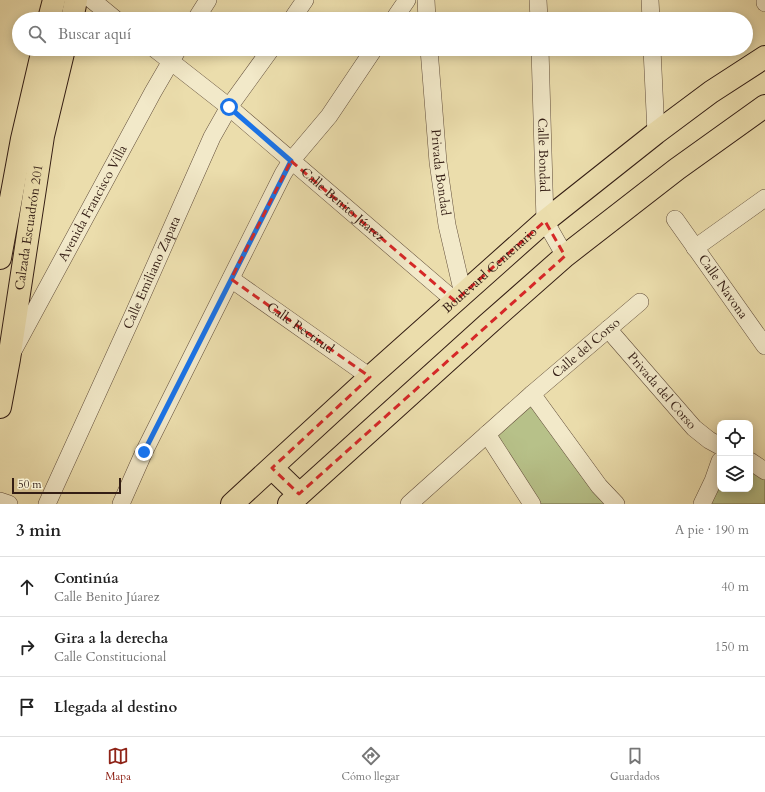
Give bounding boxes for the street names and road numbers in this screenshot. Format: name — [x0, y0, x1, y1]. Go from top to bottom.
street label: Calle Bondad — [533, 118, 553, 192]
street label: Privada Bondad — [426, 128, 455, 217]
street label: Avenida Francisco Villa — [54, 141, 132, 265]
street label: Calzada Escuadrón 201 — [11, 163, 48, 292]
street label: Calle Benito Júarez — [297, 163, 389, 246]
street label: Calle Emiliano Zapata — [119, 213, 185, 332]
street label: Boulevard Centenario — [439, 223, 541, 317]
street label: Calle Navona — [694, 251, 752, 323]
street label: Calle Rectitud — [263, 298, 338, 358]
street label: Calle del Corso — [548, 314, 624, 382]
street label: Privada del Corso — [623, 348, 700, 433]

